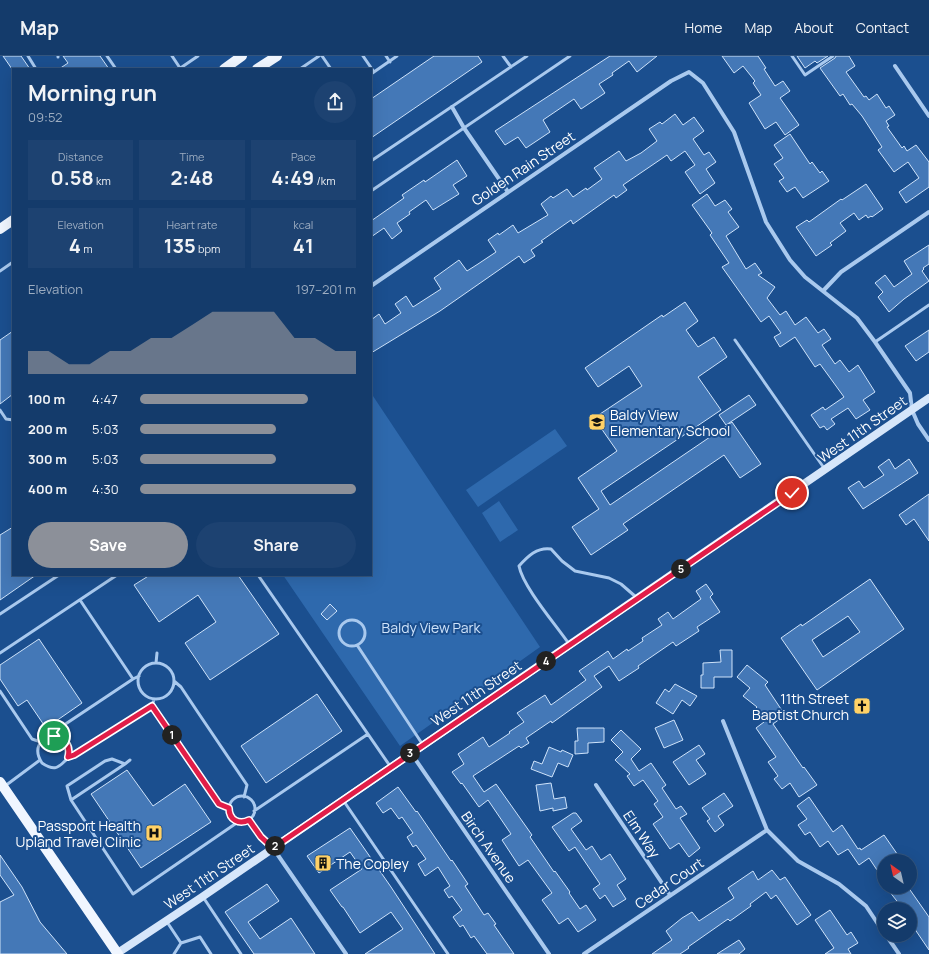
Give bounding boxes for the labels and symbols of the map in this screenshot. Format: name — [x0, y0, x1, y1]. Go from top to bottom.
street label: Golden Rain Street — [468, 126, 579, 210]
street label: West 11th Street — [814, 391, 911, 467]
place label: Baldy View Elementary School — [610, 405, 730, 440]
school or university icon: Baldy View Elementary School — [587, 412, 607, 432]
pin — [775, 476, 809, 510]
pin: 5 — [671, 559, 691, 579]
park label: Baldy View Park — [382, 618, 481, 637]
pin: 4 — [536, 651, 556, 671]
street label: West 11th Street — [427, 656, 525, 730]
place label: 11th Street Baptist Church — [752, 689, 849, 724]
church icon: 11th Street Baptist Church — [852, 696, 872, 716]
pin — [37, 719, 71, 753]
pin: 1 — [162, 725, 182, 745]
pin: 3 — [400, 743, 420, 763]
street label: Birch Avenue — [457, 807, 521, 887]
street label: Elm Way — [619, 807, 665, 862]
place label: Passport Health Upland Travel Clinic — [16, 816, 141, 851]
hospital icon: Passport Health Upland Travel Clinic — [144, 823, 164, 843]
pin: 2 — [265, 836, 285, 856]
street label: West 11th Street — [160, 839, 258, 913]
building icon: The Copley — [313, 853, 333, 873]
street label: Cedar Court — [631, 853, 708, 913]
place label: The Copley — [336, 854, 410, 873]
north arrow — [877, 854, 917, 894]

